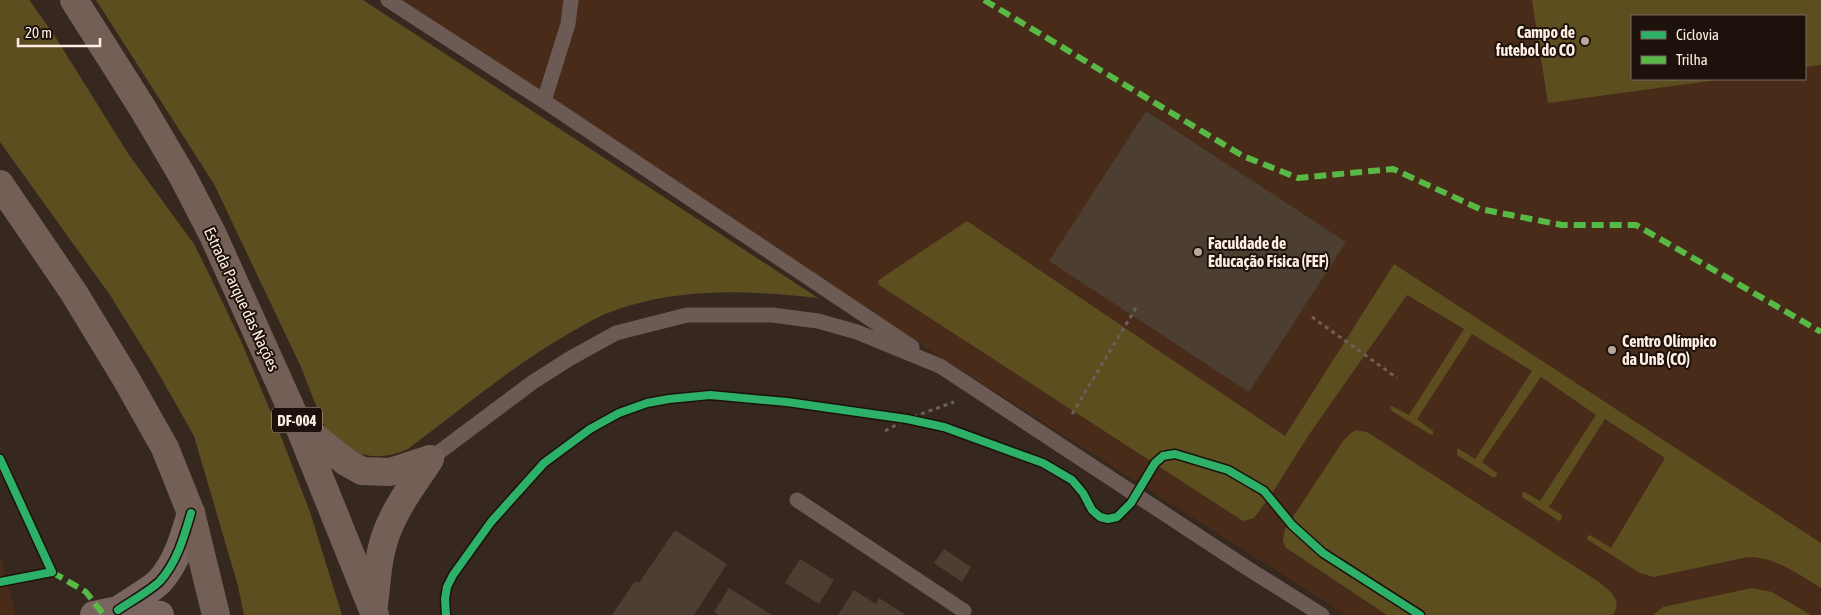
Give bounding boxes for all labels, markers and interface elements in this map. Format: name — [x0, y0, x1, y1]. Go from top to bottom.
scale bar — [18, 15, 100, 47]
legend — [1631, 15, 1806, 80]
place label: Campo de futebol do CO — [1495, 23, 1575, 59]
text: 20 m — [25, 24, 52, 41]
text: Ciclovia — [1676, 26, 1719, 43]
marker: Campo de futebol do CO — [1579, 35, 1591, 47]
text: Trilha — [1676, 51, 1708, 68]
street label: Estrada Parque das Nações — [200, 224, 283, 375]
place label: Faculdade de Educação Física (FEF) — [1208, 234, 1329, 270]
marker: Faculdade de Educação Física (FEF) — [1192, 246, 1204, 258]
place label: Centro Olímpico da UnB (CO) — [1622, 332, 1717, 368]
marker: Centro Olímpico da UnB (CO) — [1606, 344, 1618, 356]
road number: DF-004 — [272, 408, 322, 432]

